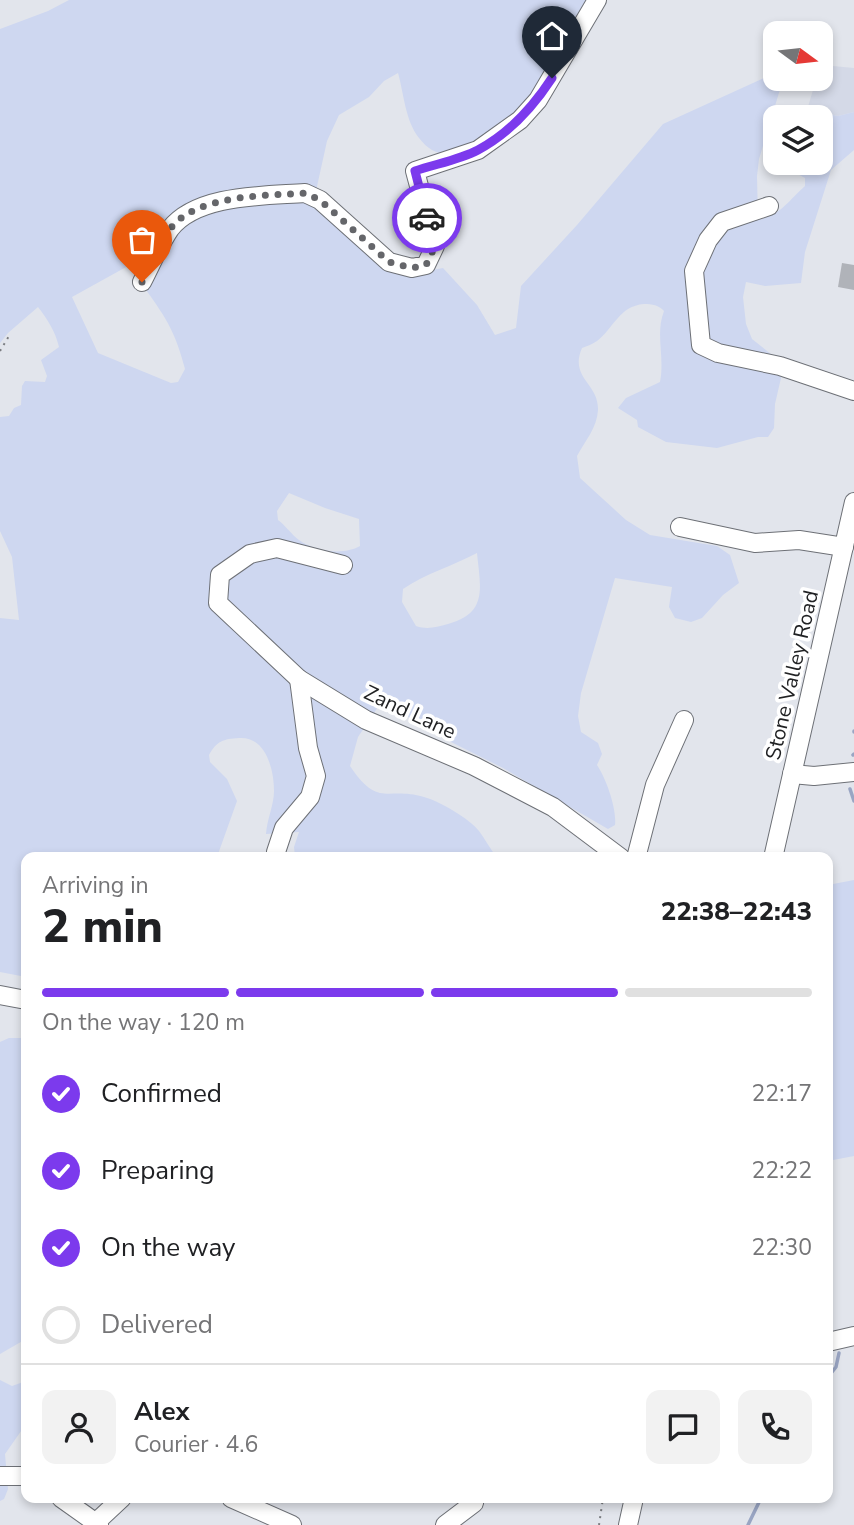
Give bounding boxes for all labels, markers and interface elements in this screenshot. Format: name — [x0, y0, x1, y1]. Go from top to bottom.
pin — [522, 6, 582, 78]
icon: home — [533, 17, 571, 55]
north arrow — [763, 21, 833, 91]
map controls — [763, 21, 833, 175]
button: layers — [763, 105, 833, 175]
courier — [392, 183, 462, 253]
icon: car — [408, 199, 446, 237]
pin — [112, 210, 172, 282]
icon: bag — [123, 221, 161, 259]
street label: Stone Valley Road — [759, 588, 825, 762]
street label: Zand Lane — [359, 678, 461, 746]
text: Arriving in — [42, 870, 149, 901]
text: 22:38–22:43 — [661, 894, 812, 929]
text: 2 min — [42, 895, 163, 958]
text: On the way · 120 m — [42, 1007, 245, 1038]
icon: check — [42, 1075, 80, 1113]
text: Confirmed — [101, 1076, 222, 1111]
text: 22:17 — [752, 1078, 812, 1109]
icon: check — [42, 1152, 80, 1190]
text: Preparing — [101, 1153, 214, 1188]
text: 22:22 — [752, 1155, 812, 1186]
icon: check — [42, 1229, 80, 1267]
text: On the way — [101, 1230, 235, 1265]
text: 22:30 — [752, 1232, 812, 1263]
text: Delivered — [101, 1307, 213, 1342]
button: person — [42, 1390, 116, 1464]
button: chat — [646, 1390, 720, 1464]
button: phone — [738, 1390, 812, 1464]
text: Alex — [134, 1394, 190, 1429]
text: Courier · 4.6 — [134, 1429, 258, 1460]

